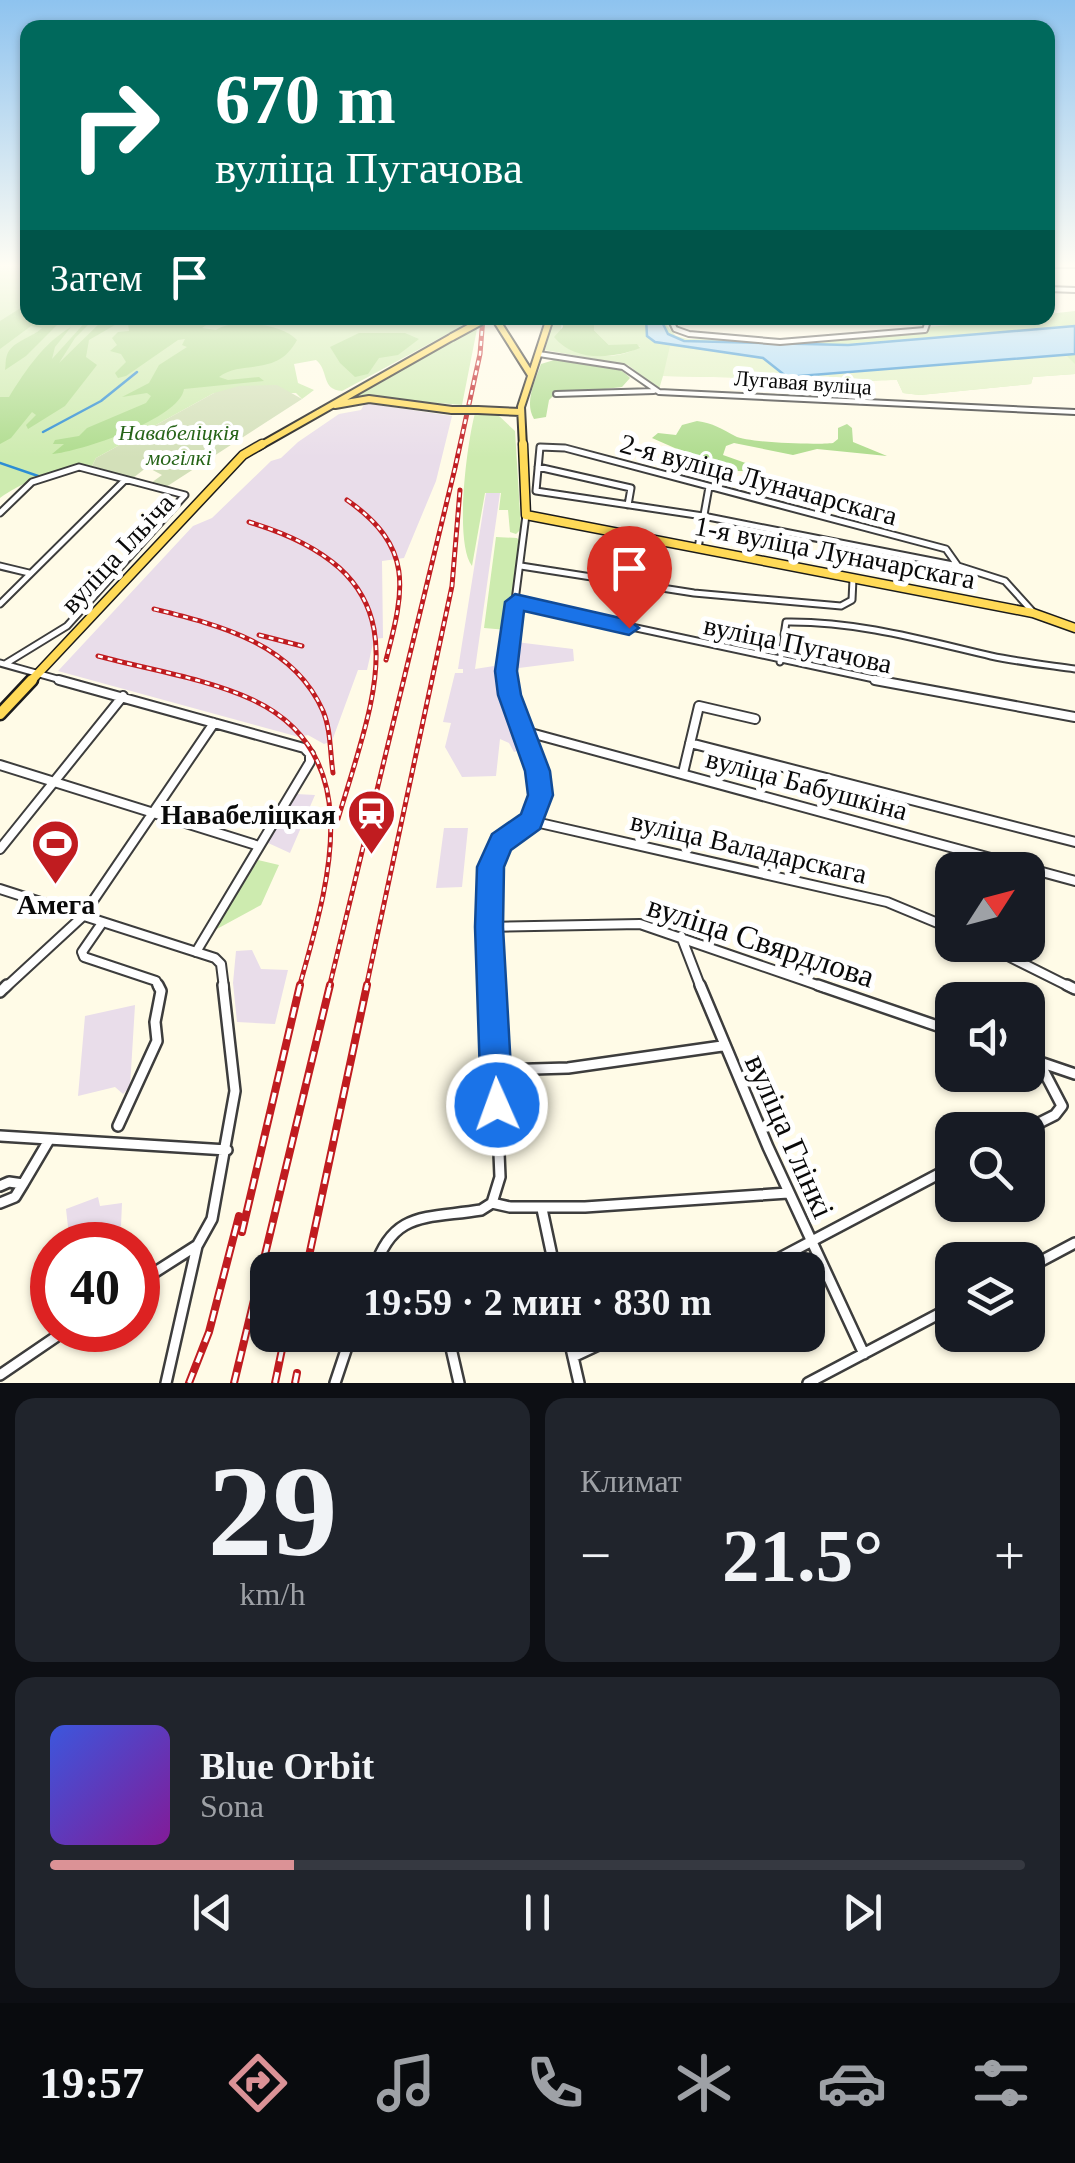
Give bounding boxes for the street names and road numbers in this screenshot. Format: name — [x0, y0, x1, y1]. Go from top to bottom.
street label: Лугавая вуліца — [733, 365, 873, 400]
street label: 2-я вуліца Луначарскага — [617, 428, 901, 532]
street label: вуліца Ільіча — [54, 487, 181, 619]
street label: 1-я вуліца Луначарскага — [692, 510, 979, 595]
street label: вуліца Пугачова — [701, 609, 895, 680]
street label: вуліца Бабушкіна — [703, 743, 912, 826]
street label: вуліца Валадарскага — [628, 805, 871, 890]
street label: вуліца Свярдлова — [643, 887, 879, 995]
street label: вуліца Глінкі — [738, 1049, 842, 1223]

